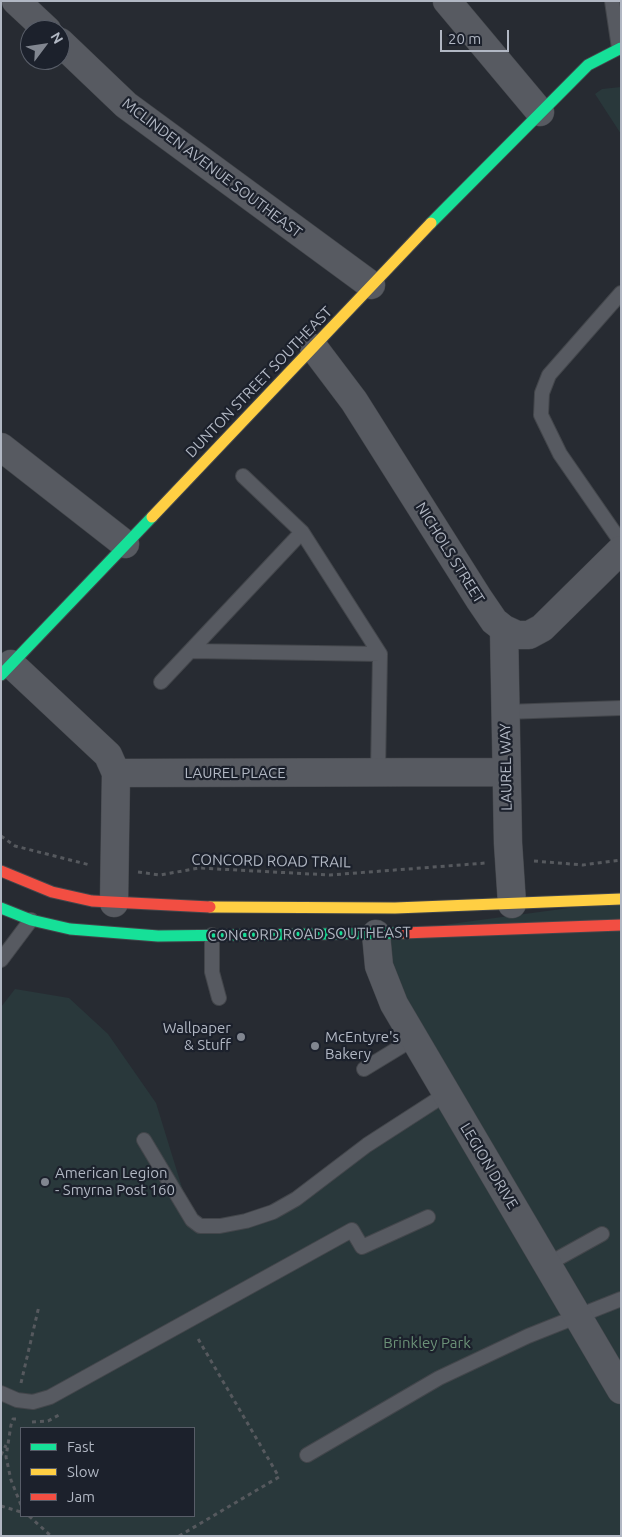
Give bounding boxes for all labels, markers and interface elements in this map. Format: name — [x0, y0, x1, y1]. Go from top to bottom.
north arrow — [20, 20, 70, 70]
scale bar — [442, 20, 511, 52]
text: N — [47, 29, 67, 46]
text: 20 m — [448, 30, 481, 47]
street label: MCLINDEN AVENUE SOUTHEAST — [118, 94, 306, 242]
street label: DUNTON STREET SOUTHEAST — [182, 303, 336, 461]
street label: NICHOLS STREET — [412, 499, 488, 607]
street label: LAUREL WAY — [496, 723, 516, 811]
street label: LAUREL PLACE — [184, 764, 286, 782]
street label: CONCORD ROAD TRAIL — [191, 851, 351, 871]
street label: CONCORD ROAD SOUTHEAST — [207, 923, 411, 945]
place label: Wallpaper & Stuff — [163, 1019, 231, 1054]
place label: McEntyre's Bakery — [325, 1028, 399, 1063]
marker: Wallpaper & Stuff — [235, 1031, 247, 1043]
marker: McEntyre's Bakery — [309, 1040, 321, 1052]
street label: LEGION DRIVE — [456, 1120, 522, 1212]
place label: American Legion - Smyrna Post 160 — [55, 1164, 175, 1199]
marker: American Legion - Smyrna Post 160 — [39, 1176, 51, 1188]
park label: Brinkley Park — [383, 1334, 471, 1352]
legend — [20, 1427, 195, 1517]
text: Fast — [67, 1438, 94, 1455]
text: Slow — [67, 1463, 99, 1480]
text: Jam — [67, 1488, 95, 1505]

